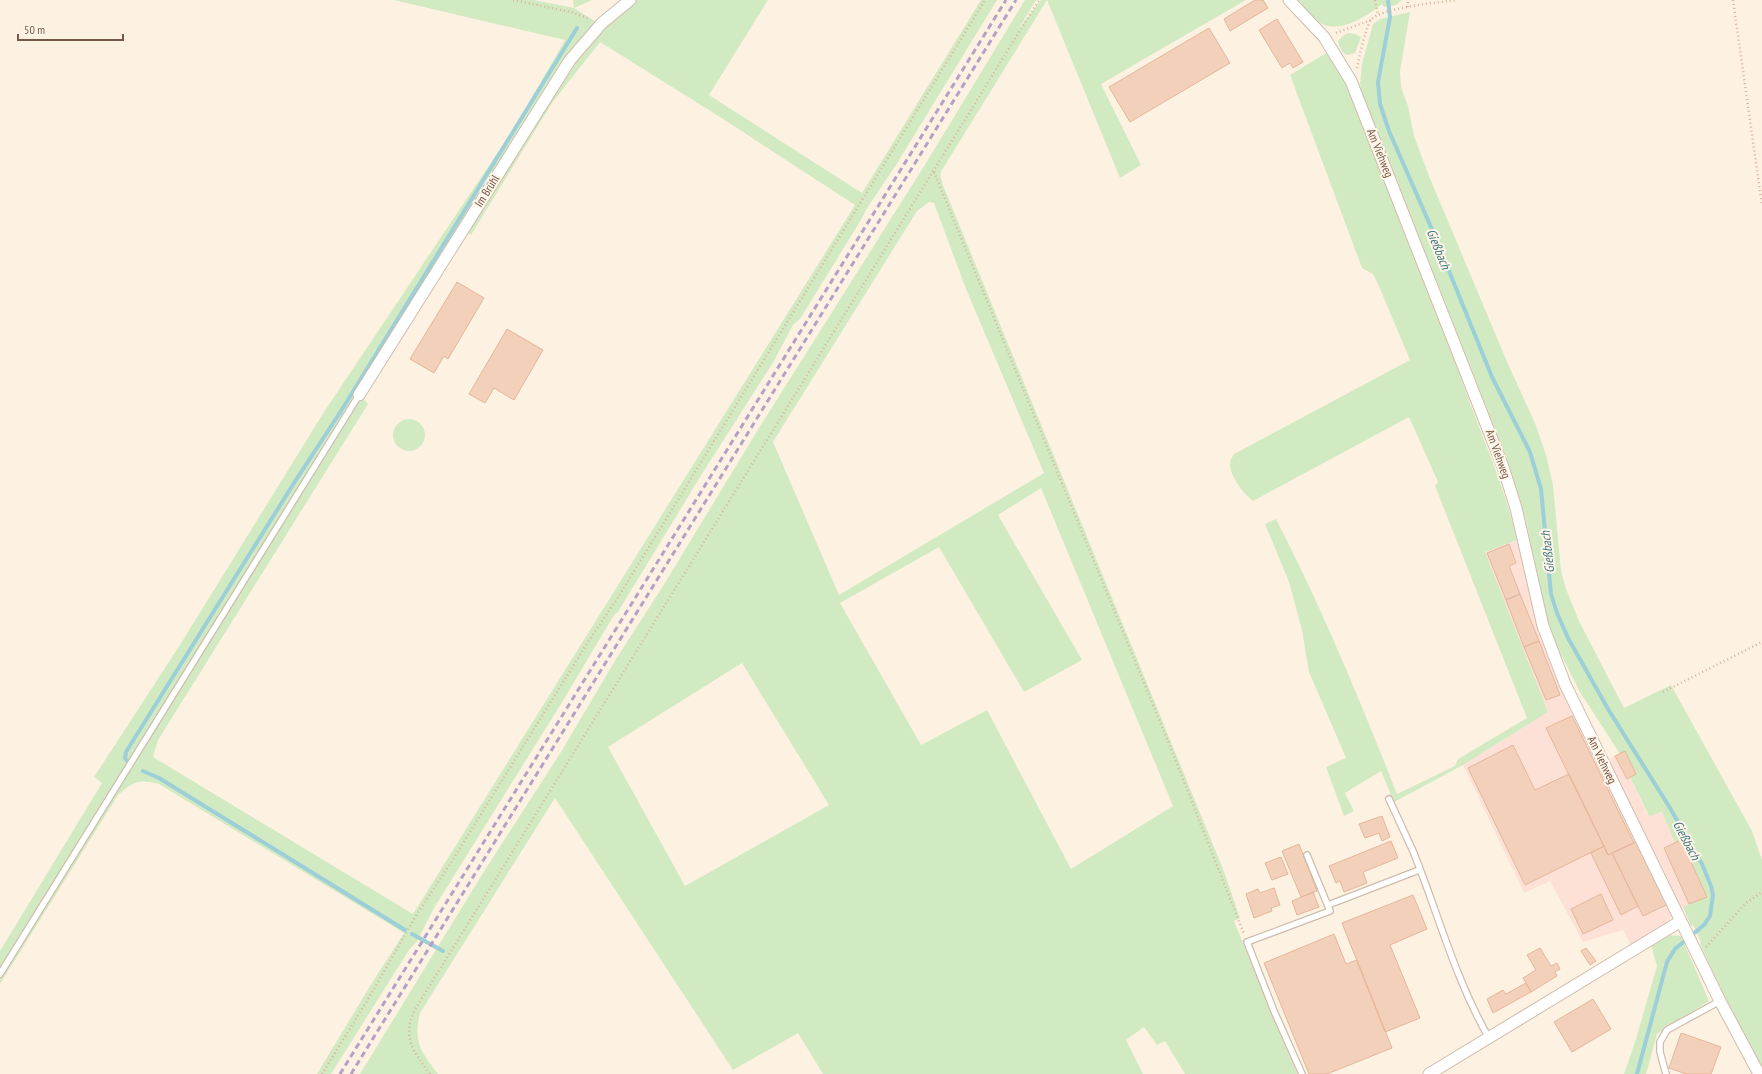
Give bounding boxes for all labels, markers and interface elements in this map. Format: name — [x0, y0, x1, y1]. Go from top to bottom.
scale bar — [18, 16, 123, 42]
text: 50 m — [24, 22, 45, 37]
street label: Am Viehweg — [1364, 126, 1397, 179]
street label: Im Brühl — [471, 172, 502, 210]
water label: Gießbach — [1423, 226, 1455, 273]
street label: Am Viehweg — [1483, 427, 1514, 480]
water label: Gießbach — [1537, 529, 1558, 574]
street label: Am Viehweg — [1584, 733, 1620, 786]
water label: Gießbach — [1669, 818, 1705, 864]

